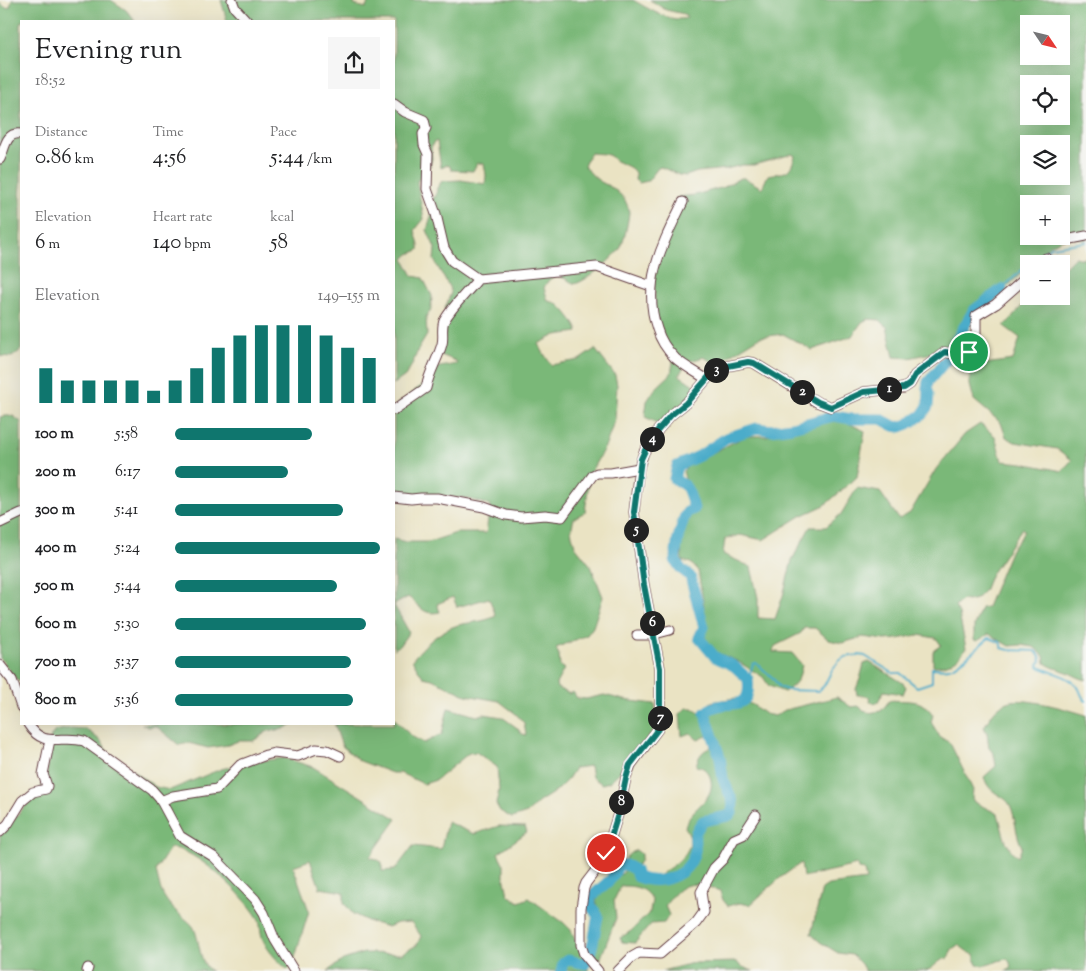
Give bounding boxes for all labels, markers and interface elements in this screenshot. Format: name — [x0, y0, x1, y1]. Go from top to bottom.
north arrow — [1020, 15, 1070, 65]
map controls — [1020, 15, 1070, 305]
text: Evening run — [35, 31, 182, 71]
button: share — [328, 37, 380, 89]
text: 18:52 — [35, 70, 66, 93]
button: locate — [1020, 75, 1070, 125]
text: Distance — [35, 123, 88, 143]
text: Time — [153, 123, 184, 143]
text: Pace — [270, 123, 297, 143]
button: layers — [1020, 135, 1070, 185]
text: 0.86 — [35, 143, 72, 173]
text: 4:56 — [153, 143, 186, 173]
text: 5:44 — [270, 143, 304, 173]
text: km — [72, 150, 94, 170]
text: /km — [304, 150, 332, 170]
button: + — [1020, 195, 1070, 245]
text: Elevation — [35, 208, 92, 228]
text: Heart rate — [153, 208, 212, 228]
text: kcal — [270, 208, 294, 228]
text: 6 — [35, 228, 45, 258]
text: 140 — [153, 228, 181, 258]
text: 58 — [270, 228, 288, 258]
text: m — [45, 235, 60, 255]
text: bpm — [181, 235, 211, 255]
button: − — [1020, 255, 1070, 305]
text: Elevation — [35, 285, 100, 308]
text: 149–155 m — [318, 285, 380, 308]
pin — [948, 331, 990, 373]
icon: arrive — [955, 338, 983, 366]
pin: 3 — [704, 358, 728, 382]
text: 3 — [714, 360, 719, 380]
pin: 1 — [876, 376, 902, 402]
text: 1 — [887, 379, 892, 399]
pin: 2 — [790, 380, 814, 404]
text: 2 — [799, 382, 806, 402]
text: 100 m — [35, 423, 74, 446]
text: 5:58 — [115, 423, 138, 446]
pin: 4 — [640, 426, 664, 452]
text: 4 — [649, 429, 656, 449]
text: 200 m — [35, 461, 76, 484]
text: 6:17 — [115, 461, 140, 484]
text: 300 m — [35, 499, 75, 522]
text: 5:41 — [115, 499, 138, 522]
pin: 5 — [624, 518, 648, 542]
text: 5 — [634, 520, 639, 540]
text: 400 m — [35, 537, 77, 560]
text: 5:24 — [115, 537, 140, 560]
text: 500 m — [35, 575, 74, 598]
text: 5:44 — [115, 575, 141, 598]
pin: 6 — [640, 610, 664, 636]
text: 600 m — [35, 613, 77, 636]
text: 5:30 — [115, 613, 139, 636]
text: 6 — [649, 613, 656, 633]
text: 700 m — [35, 651, 76, 674]
text: 5:37 — [115, 651, 139, 674]
text: 800 m — [35, 689, 77, 712]
text: 5:36 — [115, 689, 139, 712]
pin: 7 — [648, 706, 672, 730]
text: 7 — [657, 708, 664, 728]
pin: 8 — [608, 790, 634, 814]
text: 8 — [618, 792, 625, 812]
pin — [585, 832, 627, 874]
icon: check — [592, 839, 620, 867]

